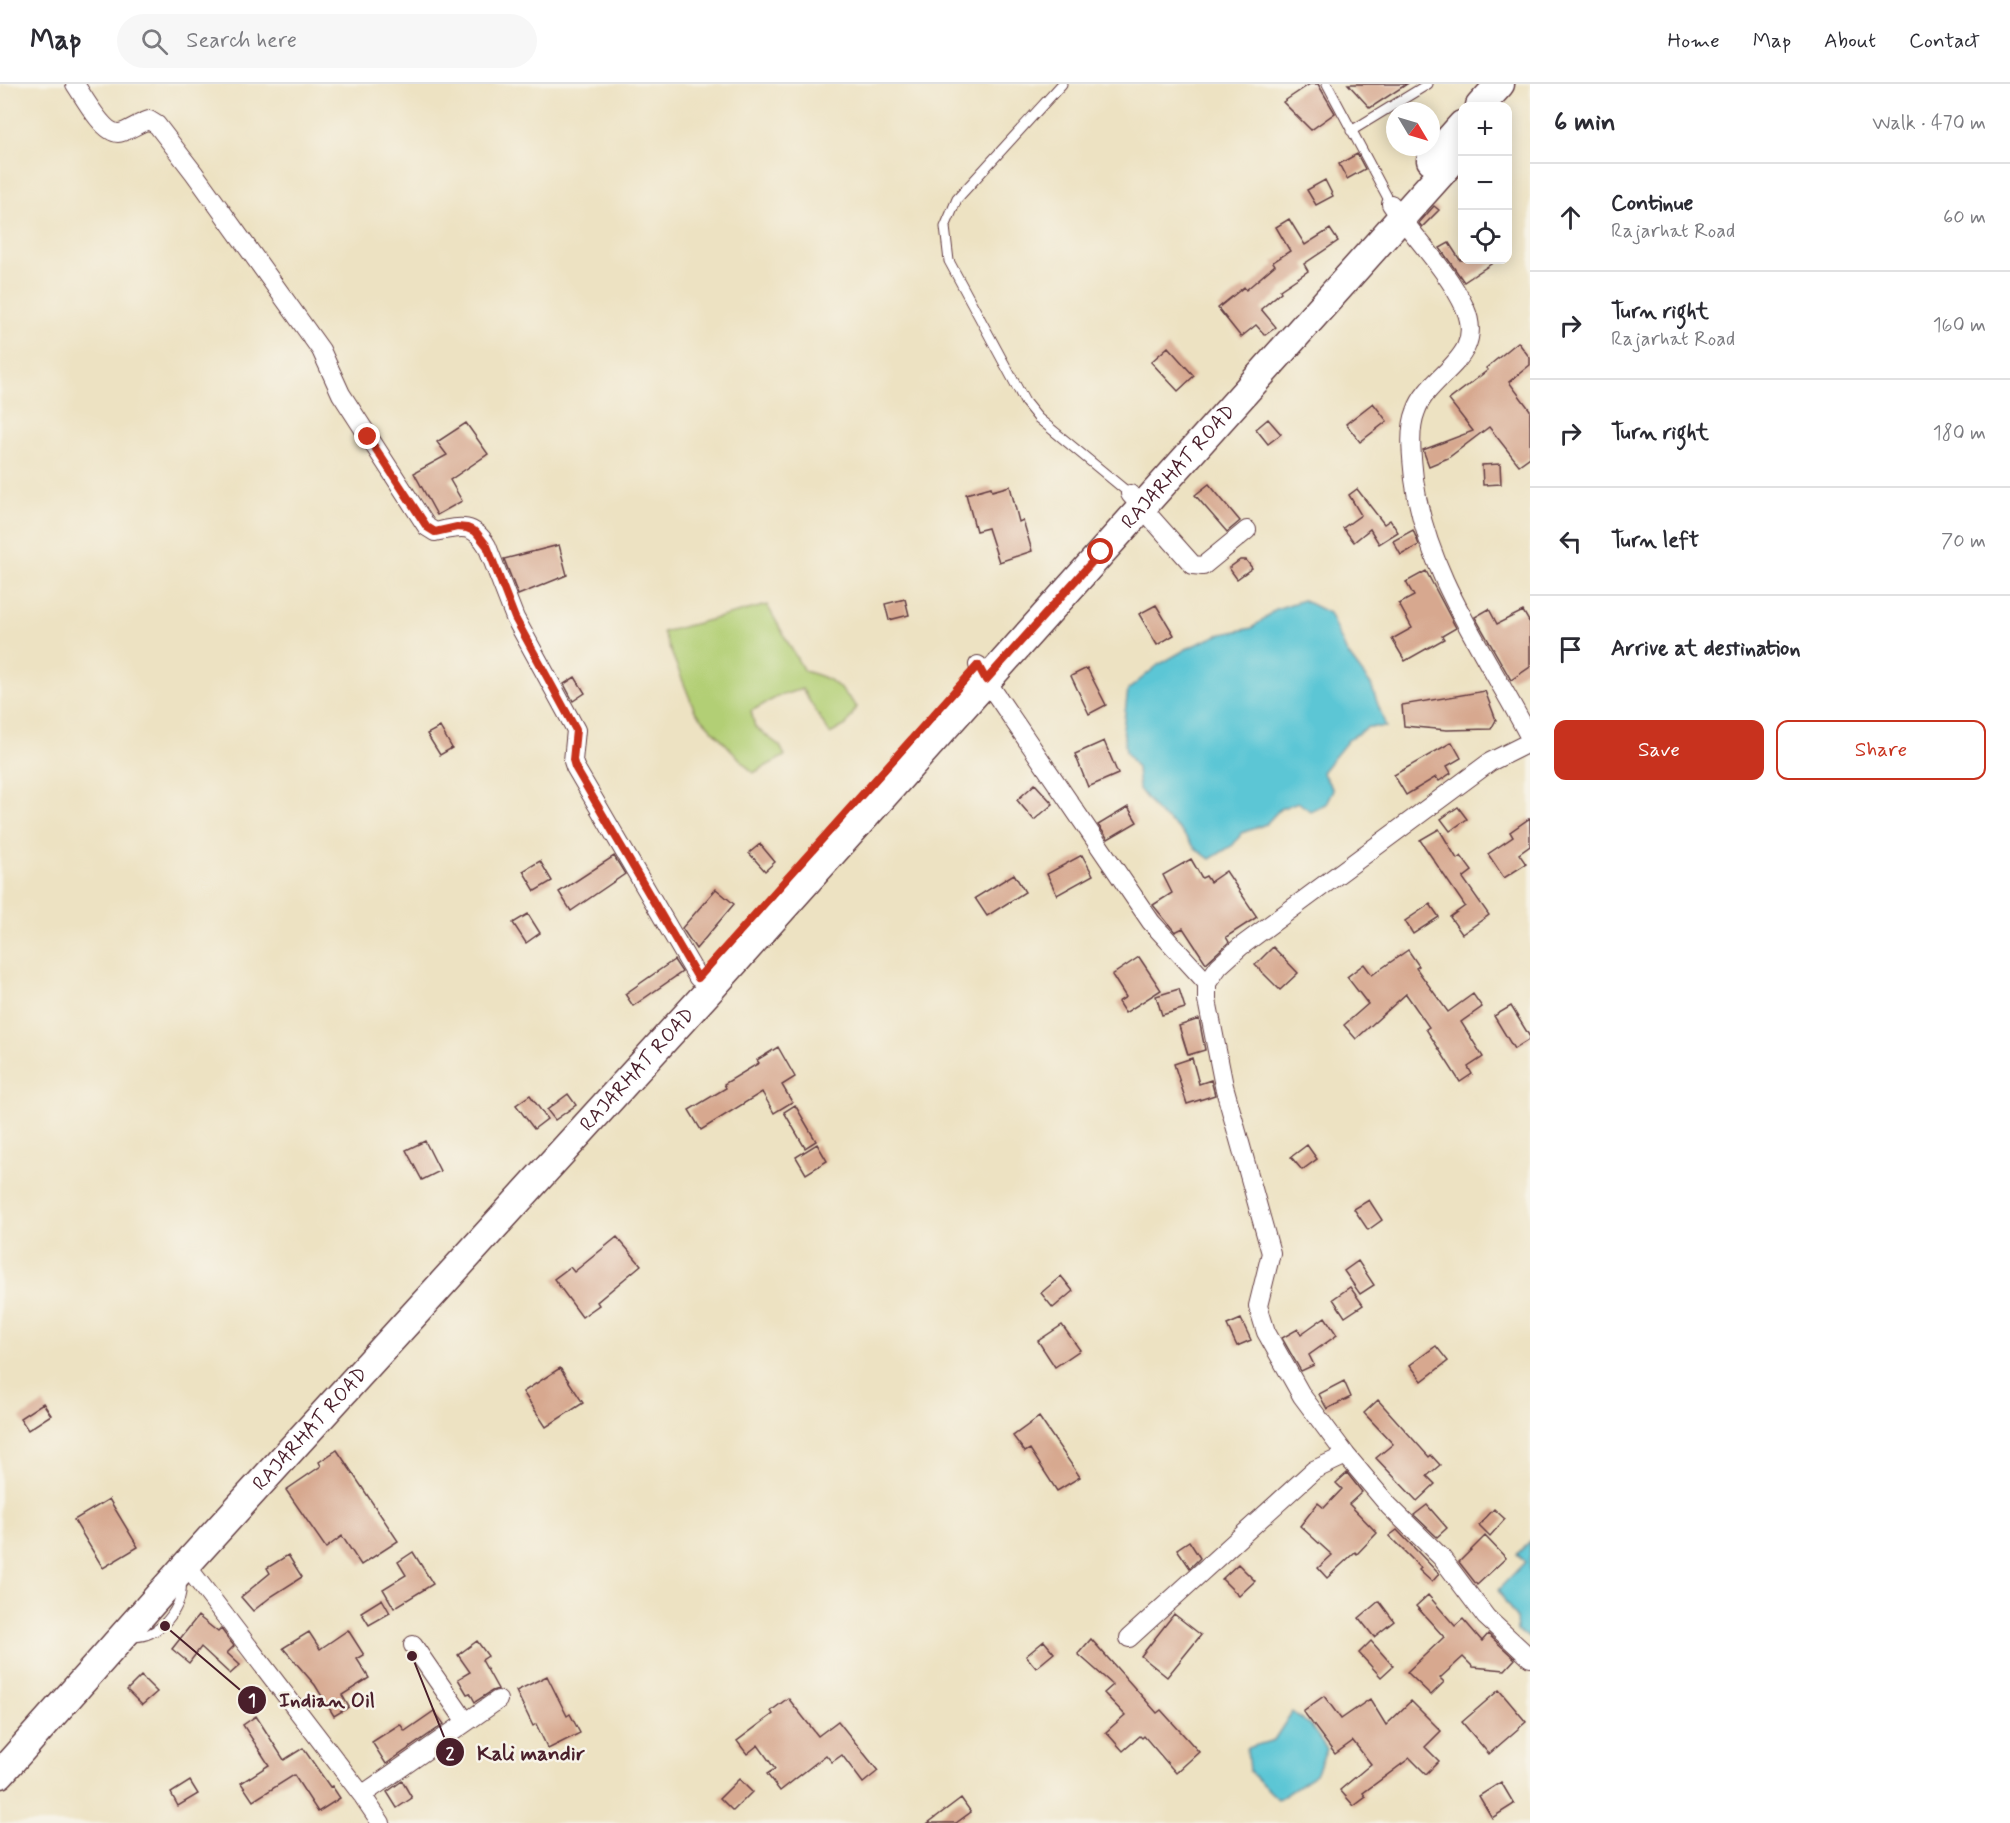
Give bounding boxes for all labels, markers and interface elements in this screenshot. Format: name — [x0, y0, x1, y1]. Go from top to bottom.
search box — [117, 14, 537, 68]
text: Map — [30, 23, 81, 60]
icon: search — [138, 25, 171, 58]
text: Search here — [186, 27, 297, 55]
text: Home — [1668, 27, 1720, 55]
text: Map — [1753, 27, 1791, 55]
text: About — [1824, 27, 1876, 55]
text: Contact — [1909, 27, 1980, 55]
north arrow — [1386, 102, 1440, 156]
map controls — [1458, 102, 1512, 264]
button: + — [1458, 102, 1512, 156]
text: 6 min — [1554, 106, 1616, 140]
text: Walk · 470 m — [1872, 110, 1986, 137]
button: − — [1458, 156, 1512, 210]
text: Continue — [1611, 190, 1693, 218]
icon: ahead — [1554, 201, 1587, 234]
text: 60 m — [1943, 204, 1986, 231]
button: locate — [1458, 210, 1512, 264]
text: Rajarhat Road — [1611, 218, 1735, 245]
text: Turn right — [1611, 298, 1709, 326]
icon: right — [1554, 309, 1587, 342]
text: 160 m — [1933, 312, 1986, 339]
text: Rajarhat Road — [1611, 326, 1735, 353]
street label: RAJARHAT ROAD — [1115, 399, 1241, 535]
icon: right — [1554, 417, 1587, 450]
text: Turn right — [1611, 419, 1709, 447]
text: 180 m — [1933, 420, 1986, 447]
route end — [354, 423, 380, 449]
icon: left — [1554, 525, 1587, 558]
text: Turn left — [1611, 527, 1699, 555]
text: 70 m — [1941, 528, 1986, 555]
route start — [1087, 538, 1113, 564]
icon: arrive — [1554, 633, 1587, 666]
text: Arrive at destination — [1611, 635, 1801, 663]
button: Save — [1554, 720, 1764, 780]
button: Share — [1776, 720, 1986, 780]
street label: RAJARHAT ROAD — [574, 1002, 701, 1137]
street label: RAJARHAT ROAD — [247, 1361, 373, 1497]
callout: Indian Oil — [237, 1680, 387, 1719]
text: Indian Oil — [279, 1687, 375, 1715]
text: 1 — [248, 1689, 256, 1713]
callout: Kali mandir — [435, 1733, 597, 1772]
text: Kali mandir — [477, 1740, 585, 1768]
text: 2 — [446, 1742, 455, 1766]

